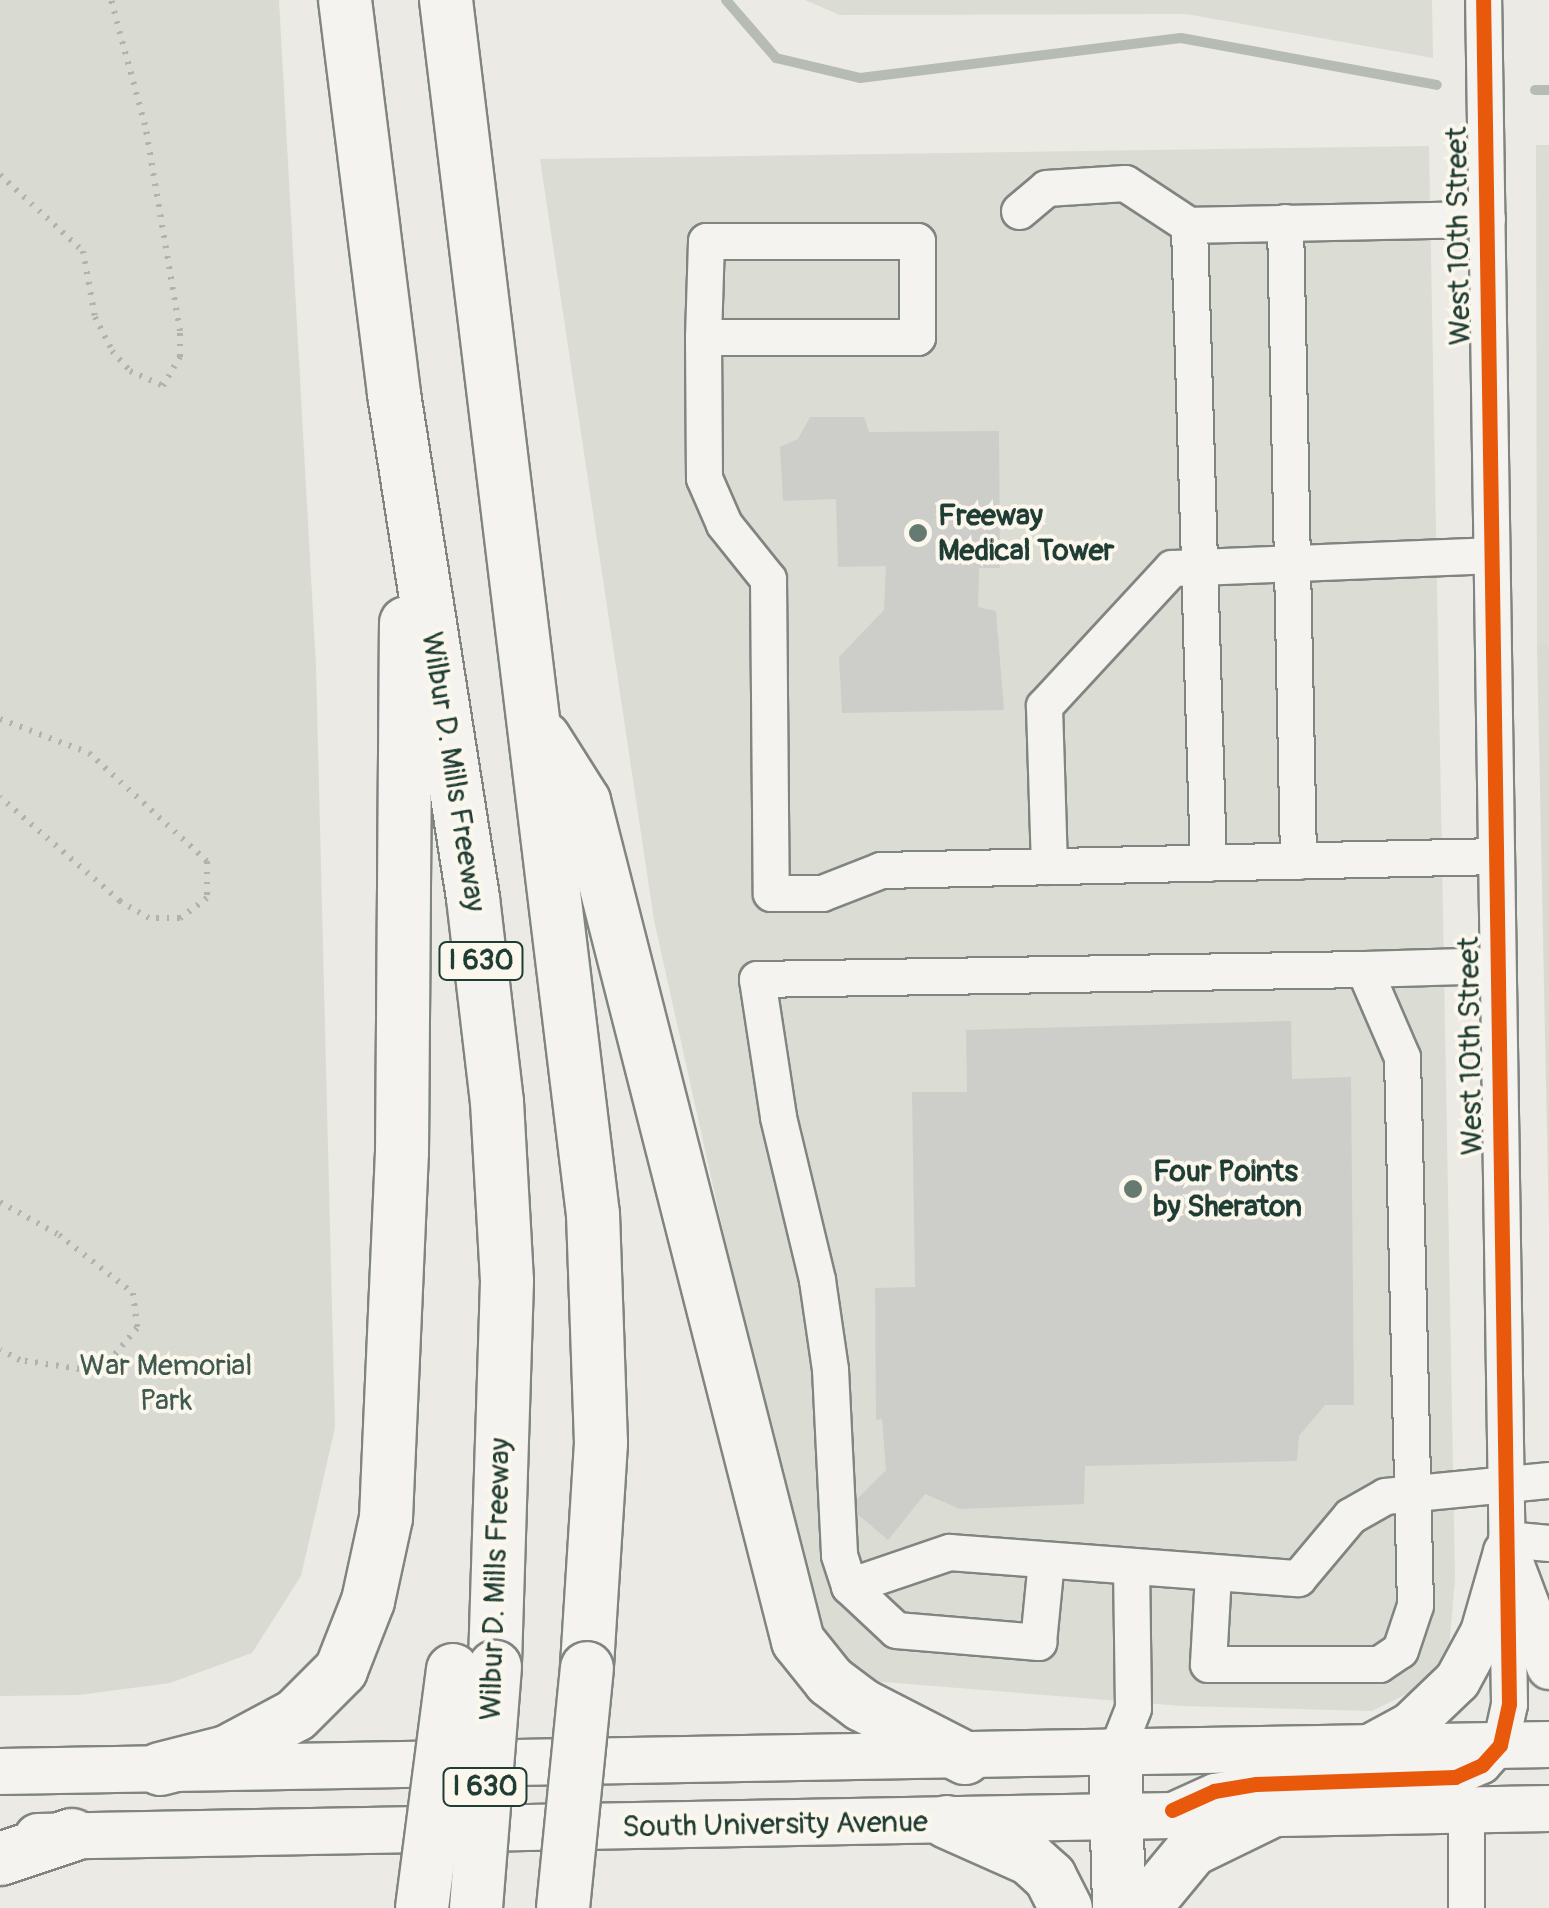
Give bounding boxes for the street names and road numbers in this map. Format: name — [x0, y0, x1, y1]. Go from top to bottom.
street label: West 10th Street — [1439, 126, 1479, 346]
street label: Wilbur D. Mills Freeway — [413, 629, 493, 915]
street label: West 10th Street — [1451, 936, 1491, 1156]
road number: I 630 — [436, 938, 526, 984]
street label: Wilbur D. Mills Freeway — [473, 1437, 519, 1721]
road number: I 630 — [440, 1764, 530, 1810]
street label: South University Avenue — [622, 1804, 928, 1846]

